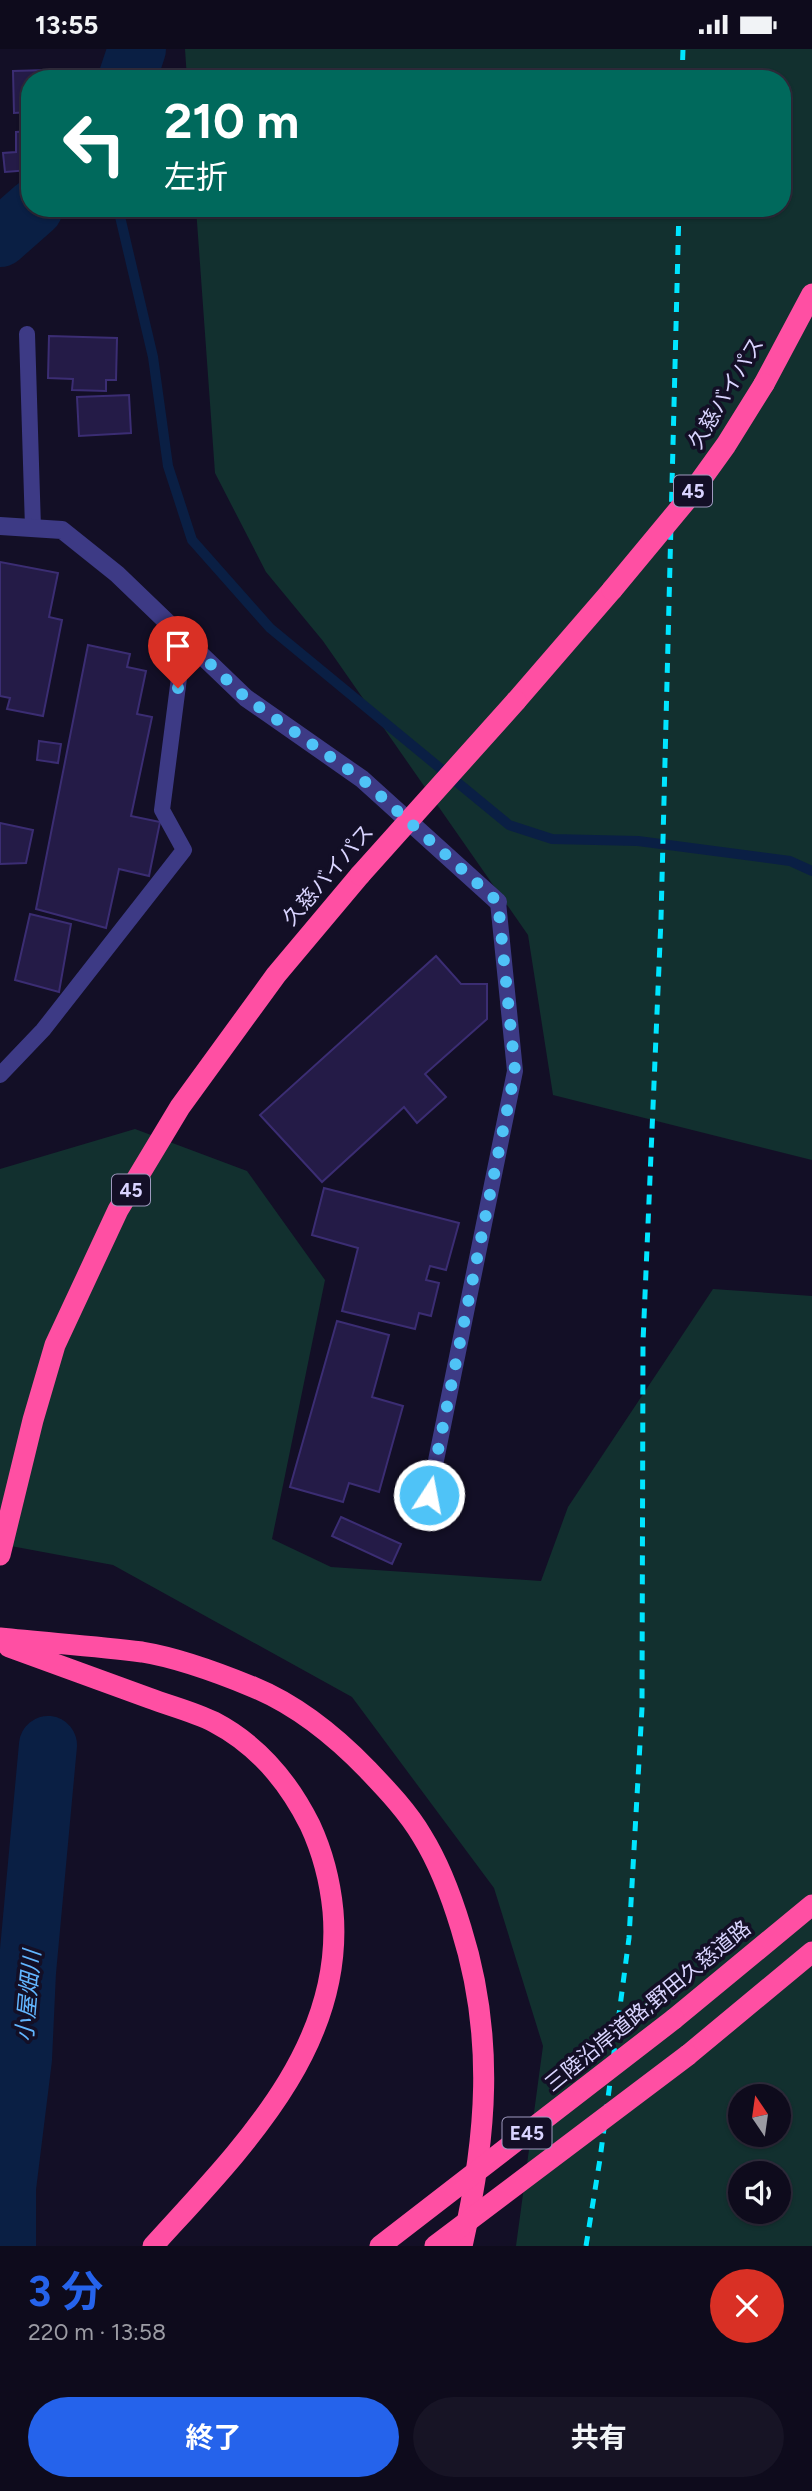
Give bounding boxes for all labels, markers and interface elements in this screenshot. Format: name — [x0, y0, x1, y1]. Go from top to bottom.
text: 13:55 — [35, 9, 98, 41]
text: 210 m — [164, 91, 299, 150]
icon: left — [49, 98, 140, 189]
text: 左折 — [164, 158, 228, 196]
street label: 久慈バイパス — [683, 332, 769, 453]
road number: 45 — [674, 475, 712, 507]
pin — [148, 616, 208, 688]
icon: arrive — [159, 627, 197, 665]
street label: 久慈バイパス — [277, 819, 378, 930]
road number: 45 — [112, 1175, 150, 1205]
position arrow — [392, 1458, 466, 1532]
street label: 三陸沿岸道路;野田久慈道路 — [540, 1915, 756, 2096]
water label: 小屋畑川 — [10, 1946, 46, 2043]
north arrow — [728, 2084, 791, 2147]
map controls — [728, 2084, 791, 2224]
road number: E45 — [503, 2117, 552, 2149]
button: sound — [728, 2161, 791, 2224]
text: 3 分 — [28, 2266, 103, 2317]
button: close — [710, 2269, 784, 2343]
text: 220 m · 13:58 — [28, 2318, 166, 2346]
button: 終了 — [28, 2397, 399, 2477]
button: 共有 — [413, 2397, 784, 2477]

